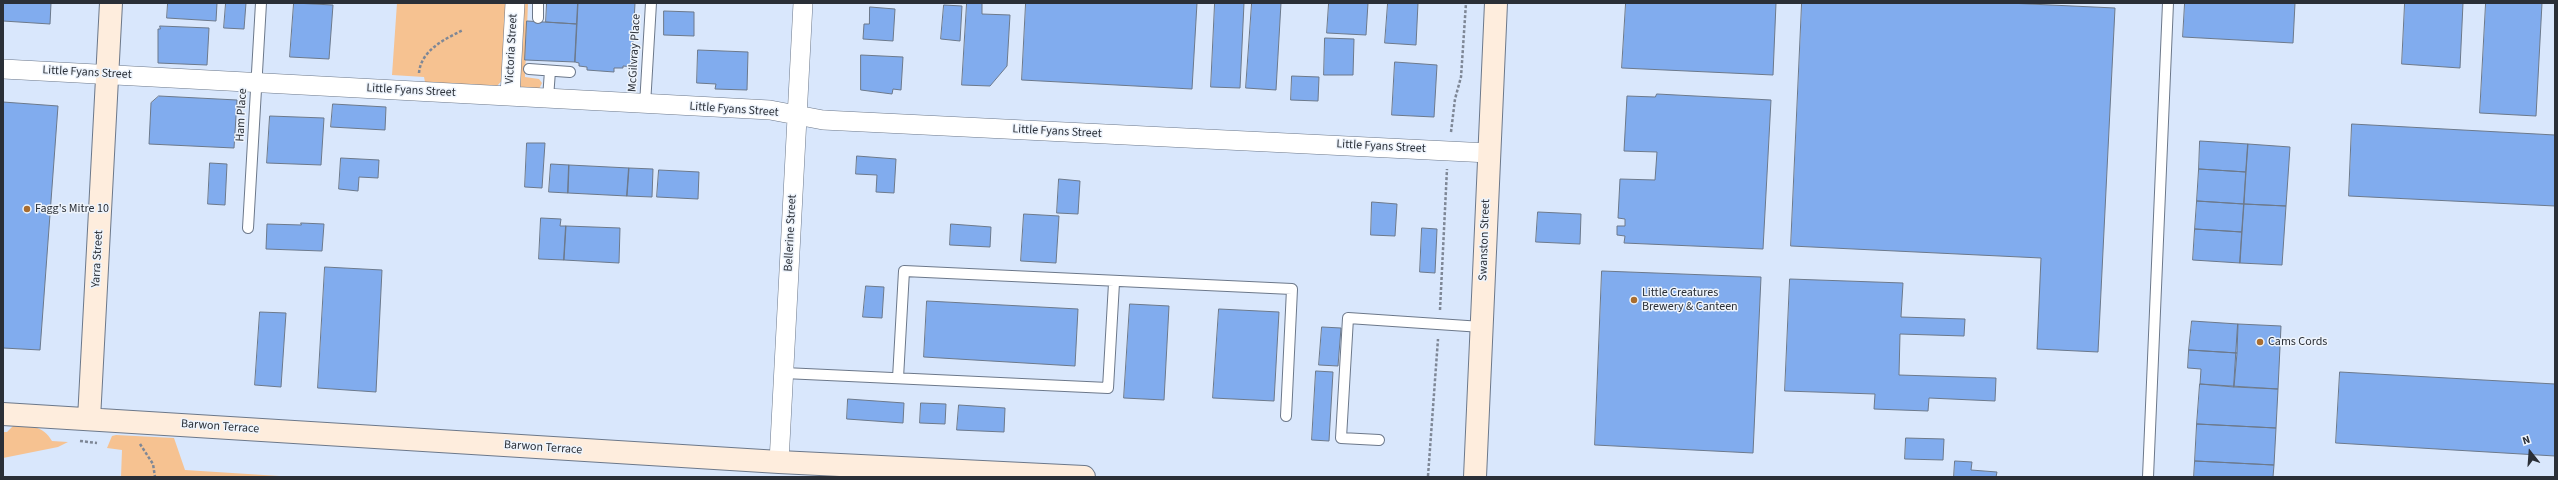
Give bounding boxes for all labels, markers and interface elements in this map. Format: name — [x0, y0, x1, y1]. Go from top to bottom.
street label: Victoria Street — [503, 13, 521, 85]
street label: McGilvray Place — [626, 14, 644, 92]
street label: Little Fyans Street — [42, 63, 132, 83]
street label: Little Fyans Street — [366, 81, 456, 101]
street label: Ham Place — [233, 88, 251, 142]
street label: Little Fyans Street — [689, 100, 779, 120]
street label: Little Fyans Street — [1012, 122, 1102, 142]
street label: Little Fyans Street — [1336, 137, 1426, 157]
street label: Bellerine Street — [782, 194, 800, 272]
street label: Swanston Street — [1476, 199, 1494, 281]
place label: Fagg's Mitre 10 — [35, 202, 109, 216]
marker: Fagg's Mitre 10 — [22, 204, 32, 214]
street label: Yarra Street — [89, 230, 107, 288]
place label: Little Creatures Brewery & Canteen — [1642, 286, 1738, 314]
marker: Little Creatures Brewery & Canteen — [1629, 295, 1639, 305]
place label: Cams Cords — [2268, 335, 2327, 349]
marker: Cams Cords — [2255, 337, 2265, 347]
street label: Barwon Terrace — [180, 417, 260, 437]
north arrow — [2510, 432, 2550, 472]
text: N — [2521, 432, 2532, 448]
street label: Barwon Terrace — [503, 438, 583, 458]

